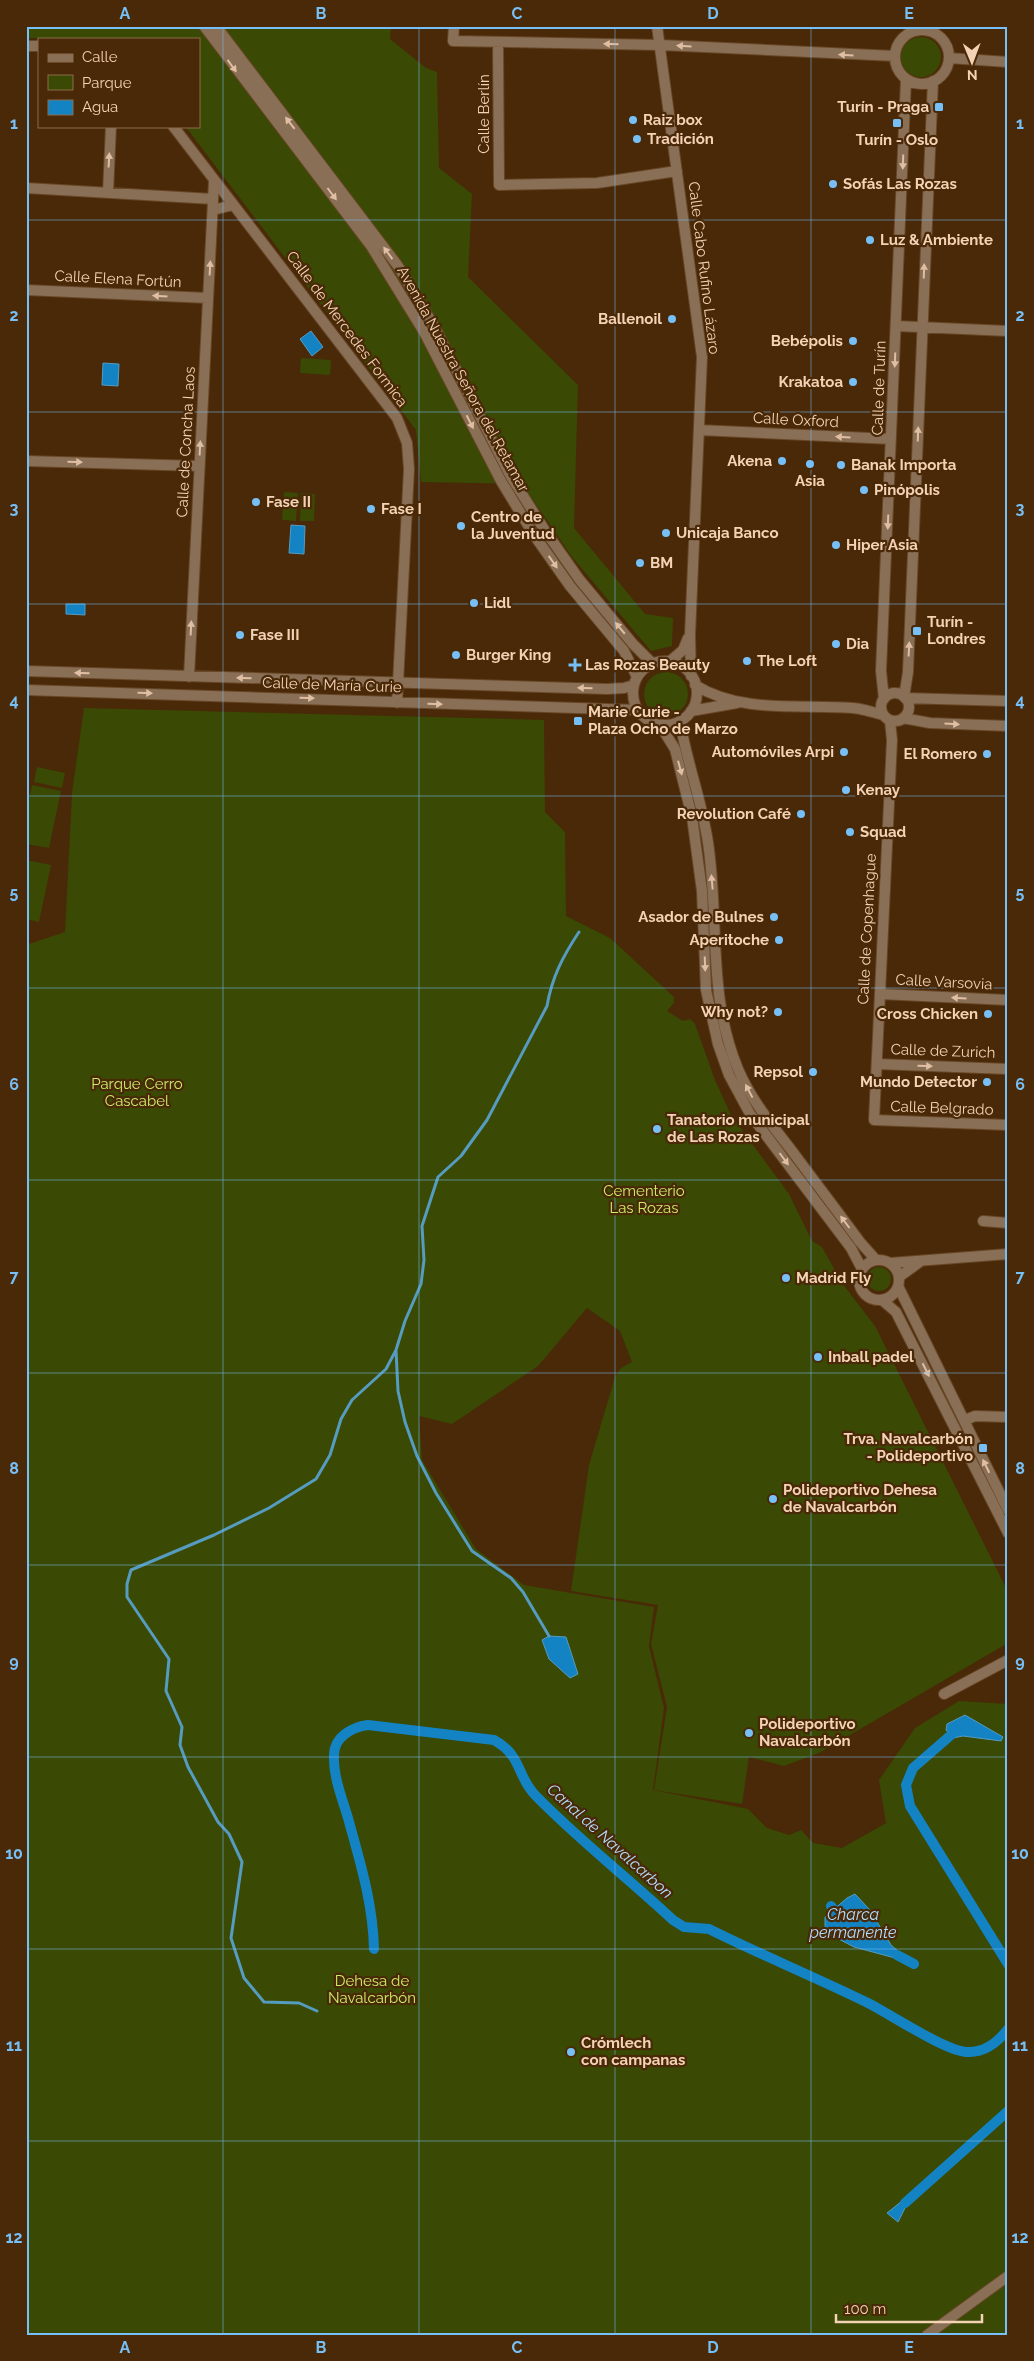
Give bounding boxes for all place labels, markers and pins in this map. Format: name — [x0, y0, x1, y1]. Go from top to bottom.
place label: Turín - Praga — [837, 98, 929, 116]
marker: Turín - Praga — [933, 101, 945, 113]
place label: Raiz box — [643, 111, 703, 129]
marker: Raiz box — [627, 114, 639, 126]
marker: Turín - Oslo — [891, 117, 903, 129]
place label: Tradición — [647, 130, 714, 148]
place label: Turín - Oslo — [856, 131, 938, 149]
marker: Tradición — [631, 133, 643, 145]
place label: Sofás Las Rozas — [843, 175, 957, 193]
marker: Sofás Las Rozas — [827, 178, 839, 190]
place label: Luz & Ambiente — [880, 231, 993, 249]
marker: Luz & Ambiente — [864, 234, 876, 246]
place label: Ballenoil — [598, 310, 662, 328]
marker: Ballenoil — [666, 313, 678, 325]
place label: Bebépolis — [771, 332, 843, 350]
marker: Bebépolis — [847, 335, 859, 347]
place label: Krakatoa — [778, 373, 843, 391]
marker: Krakatoa — [847, 376, 859, 388]
place label: Akena — [727, 452, 772, 470]
marker: Akena — [776, 455, 788, 467]
place label: Banak Importa — [851, 456, 957, 474]
marker: Asia — [804, 458, 816, 470]
marker: Banak Importa — [835, 459, 847, 471]
place label: Asia — [795, 472, 825, 490]
place label: Pinópolis — [874, 481, 940, 499]
marker: Pinópolis — [858, 484, 870, 496]
place label: Fase II — [266, 493, 311, 511]
marker: Fase II — [250, 496, 262, 508]
place label: Fase I — [381, 500, 422, 518]
marker: Fase I — [365, 503, 377, 515]
place label: Centro de la Juventud — [471, 508, 555, 543]
marker: Centro de la Juventud — [455, 520, 467, 532]
place label: Unicaja Banco — [676, 524, 779, 542]
marker: Unicaja Banco — [660, 527, 672, 539]
place label: Hiper Asia — [846, 536, 918, 554]
marker: Hiper Asia — [830, 539, 842, 551]
place label: BM — [650, 554, 673, 572]
marker: BM — [634, 557, 646, 569]
place label: Lidl — [484, 594, 511, 612]
marker: Lidl — [468, 597, 480, 609]
place label: Turín - Londres — [927, 613, 986, 648]
marker: Turín - Londres — [911, 625, 923, 637]
place label: Fase III — [250, 626, 299, 644]
marker: Fase III — [234, 629, 246, 641]
place label: Dia — [846, 635, 870, 653]
marker: Dia — [830, 638, 842, 650]
place label: Burger King — [466, 646, 551, 664]
marker: Burger King — [450, 649, 462, 661]
place label: The Loft — [757, 652, 817, 670]
marker: The Loft — [741, 655, 753, 667]
place label: Las Rozas Beauty — [585, 656, 711, 674]
marker: Las Rozas Beauty — [569, 659, 581, 671]
place label: Marie Curie - Plaza Ocho de Marzo — [588, 703, 738, 738]
marker: Marie Curie - Plaza Ocho de Marzo — [572, 715, 584, 727]
place label: Automóviles Arpi — [712, 743, 834, 761]
place label: El Romero — [903, 745, 977, 763]
marker: Automóviles Arpi — [838, 746, 850, 758]
marker: El Romero — [981, 748, 993, 760]
place label: Kenay — [856, 781, 901, 799]
marker: Kenay — [840, 784, 852, 796]
place label: Revolution Café — [677, 805, 791, 823]
marker: Revolution Café — [795, 808, 807, 820]
place label: Squad — [860, 823, 907, 841]
marker: Squad — [844, 826, 856, 838]
place label: Asador de Bulnes — [638, 908, 764, 926]
marker: Asador de Bulnes — [768, 911, 780, 923]
place label: Aperitoche — [690, 931, 769, 949]
marker: Aperitoche — [773, 934, 785, 946]
place label: Why not? — [701, 1003, 768, 1021]
place label: Cross Chicken — [877, 1005, 978, 1023]
marker: Why not? — [772, 1006, 784, 1018]
marker: Cross Chicken — [982, 1008, 994, 1020]
place label: Repsol — [754, 1063, 803, 1081]
marker: Repsol — [807, 1066, 819, 1078]
place label: Mundo Detector — [860, 1073, 977, 1091]
marker: Mundo Detector — [981, 1076, 993, 1088]
place label: Tanatorio municipal de Las Rozas — [667, 1111, 810, 1146]
marker: Tanatorio municipal de Las Rozas — [651, 1123, 663, 1135]
place label: Madrid Fly — [796, 1269, 872, 1287]
marker: Madrid Fly — [780, 1272, 792, 1284]
place label: Inball padel — [828, 1348, 914, 1366]
marker: Inball padel — [812, 1351, 824, 1363]
place label: Trva. Navalcarbón - Polideportivo — [843, 1430, 973, 1465]
marker: Trva. Navalcarbón - Polideportivo — [977, 1442, 989, 1454]
place label: Polideportivo Dehesa de Navalcarbón — [783, 1481, 937, 1516]
marker: Polideportivo Dehesa de Navalcarbón — [767, 1493, 779, 1505]
place label: Polideportivo Navalcarbón — [759, 1715, 856, 1750]
marker: Polideportivo Navalcarbón — [743, 1727, 755, 1739]
place label: Crómlech con campanas — [581, 2034, 685, 2069]
marker: Crómlech con campanas — [565, 2046, 577, 2058]

